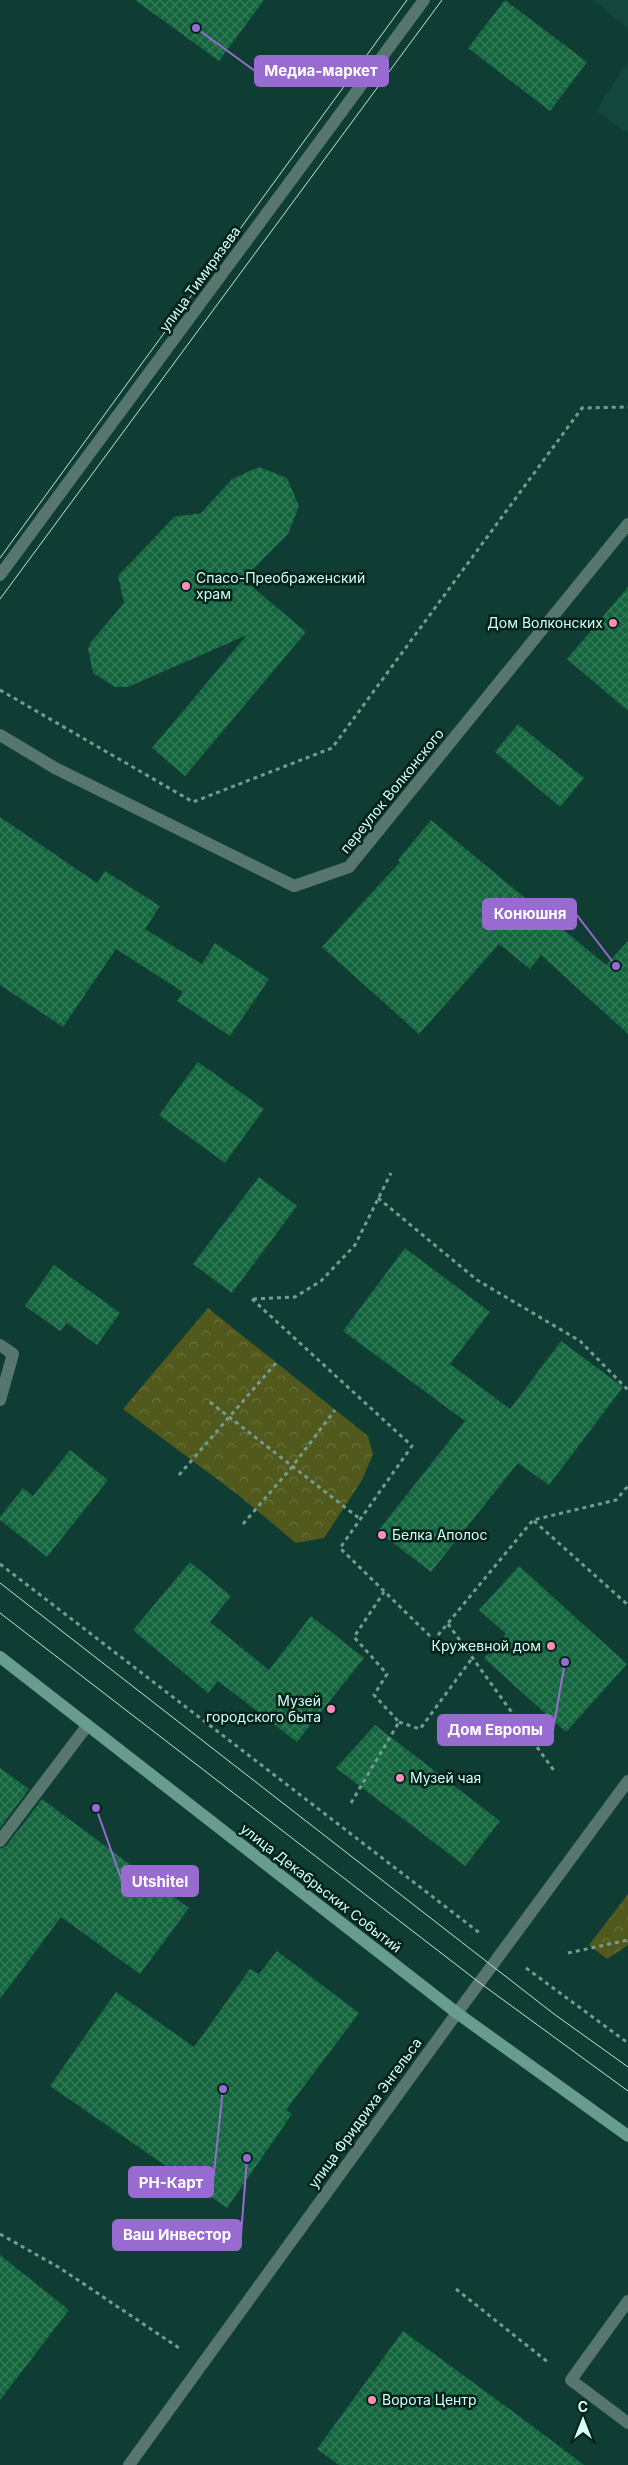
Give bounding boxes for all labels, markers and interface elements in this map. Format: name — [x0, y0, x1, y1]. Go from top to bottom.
callout: Медиа-маркет — [255, 56, 388, 86]
text: Медиа-маркет — [264, 61, 378, 80]
street label: улица Тимирязева — [156, 223, 244, 335]
place label: Спасо-Преображенский храм — [196, 569, 365, 602]
marker: Спасо-Преображенский храм — [180, 580, 192, 592]
place label: Дом Волконских — [487, 614, 603, 631]
marker: Дом Волконских — [607, 617, 619, 629]
street label: переулок Волконского — [336, 725, 447, 856]
callout: Конюшня — [483, 899, 576, 929]
text: Конюшня — [494, 904, 566, 923]
place label: Белка Аполос — [392, 1526, 487, 1543]
marker: Белка Аполос — [376, 1529, 388, 1541]
place label: Кружевной дом — [431, 1637, 541, 1654]
marker: Кружевной дом — [545, 1640, 557, 1652]
place label: Музей городского быта — [206, 1692, 321, 1725]
marker: Музей городского быта — [325, 1703, 337, 1715]
callout: Дом Европы — [438, 1715, 553, 1745]
text: Дом Европы — [447, 1720, 543, 1739]
place label: Музей чая — [410, 1769, 481, 1786]
marker: Музей чая — [394, 1772, 406, 1784]
street label: улица Декабрьских Событий — [237, 1820, 405, 1956]
callout: Utshitel — [122, 1866, 198, 1896]
text: Utshitel — [132, 1872, 188, 1891]
street label: улица Фридриха Энгельса — [304, 2034, 425, 2191]
callout: РН-Карт — [129, 2167, 213, 2197]
text: РН-Карт — [139, 2173, 204, 2192]
callout: Ваш Инвестор — [113, 2220, 241, 2250]
text: Ваш Инвестор — [123, 2225, 231, 2244]
place label: Ворота Центр — [382, 2391, 477, 2408]
marker: Ворота Центр — [366, 2394, 378, 2406]
north arrow — [558, 2395, 608, 2445]
text: С — [578, 2398, 588, 2415]

